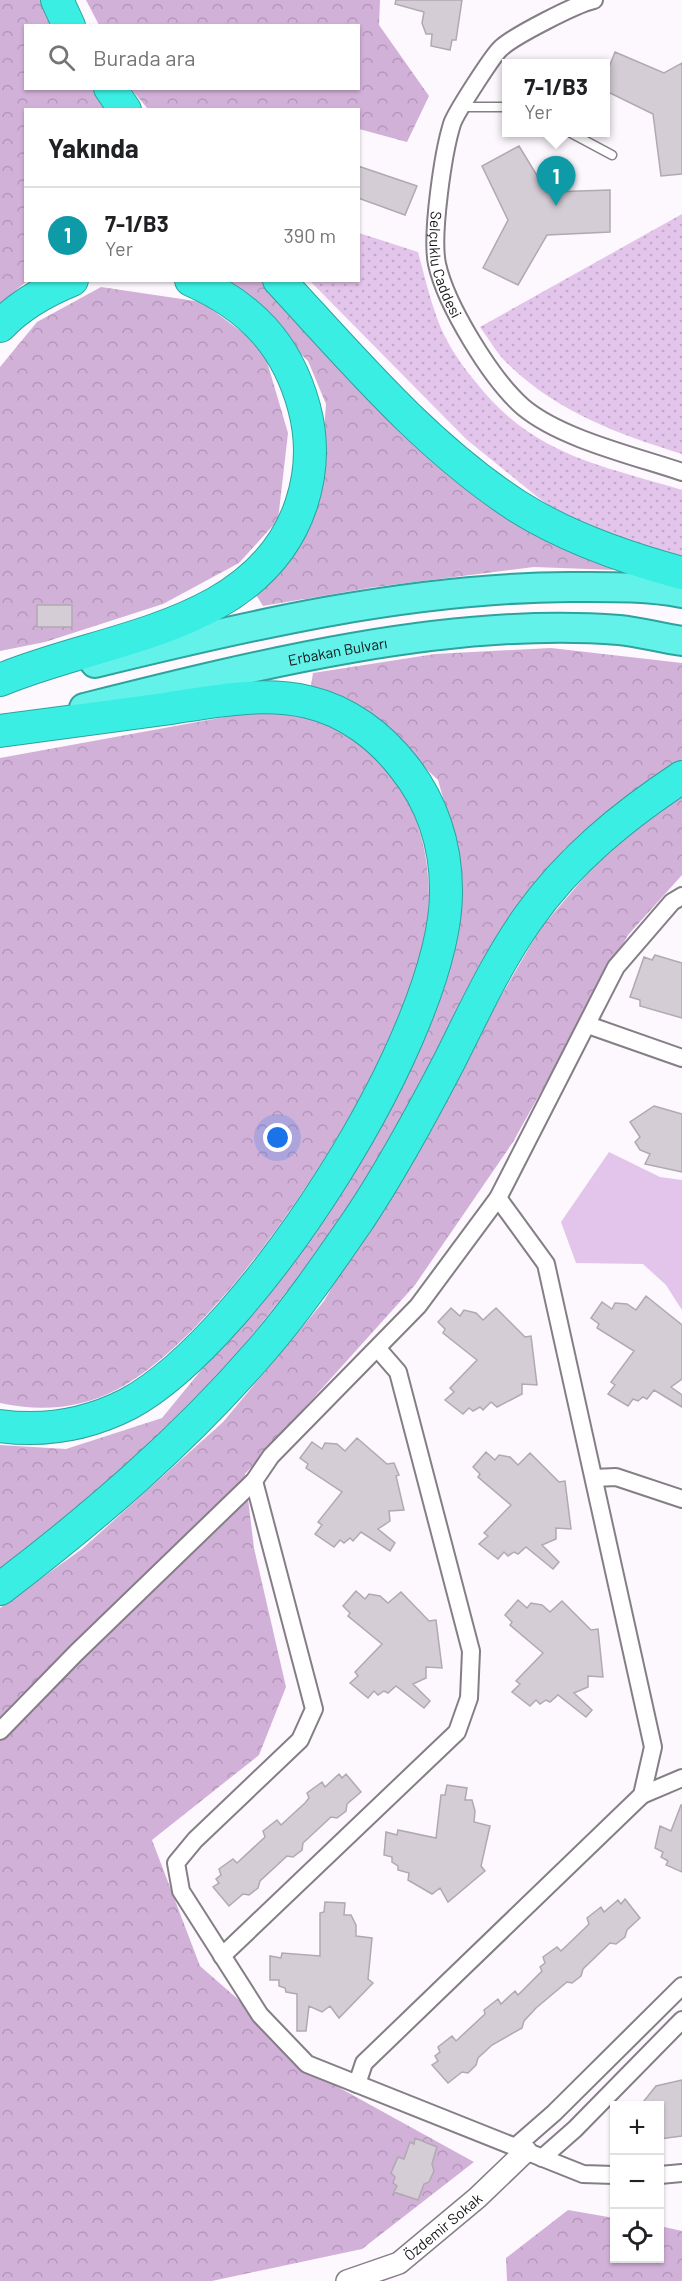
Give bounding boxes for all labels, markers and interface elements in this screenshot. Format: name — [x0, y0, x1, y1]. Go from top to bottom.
search box — [24, 24, 360, 90]
icon: search — [45, 41, 78, 74]
text: Burada ara — [93, 44, 196, 70]
popup — [502, 59, 610, 137]
text: 7-1/B3 — [524, 73, 588, 99]
text: Yer — [524, 99, 552, 123]
text: Yakında — [48, 132, 139, 163]
pin: 1 — [536, 156, 576, 206]
text: 7-1/B3 — [105, 210, 169, 236]
street label: Selçuklu Caddesi — [426, 210, 466, 320]
text: 1 — [64, 223, 71, 247]
text: 390 m — [283, 223, 336, 247]
text: Yer — [105, 236, 133, 260]
street label: Erbakan Bulvarı — [286, 633, 388, 669]
your location — [263, 1123, 292, 1152]
map controls — [610, 2101, 664, 2263]
button: + — [610, 2101, 664, 2155]
button: − — [610, 2155, 664, 2209]
street label: Özdemir Sokak — [400, 2189, 486, 2264]
button: locate — [610, 2209, 664, 2263]

